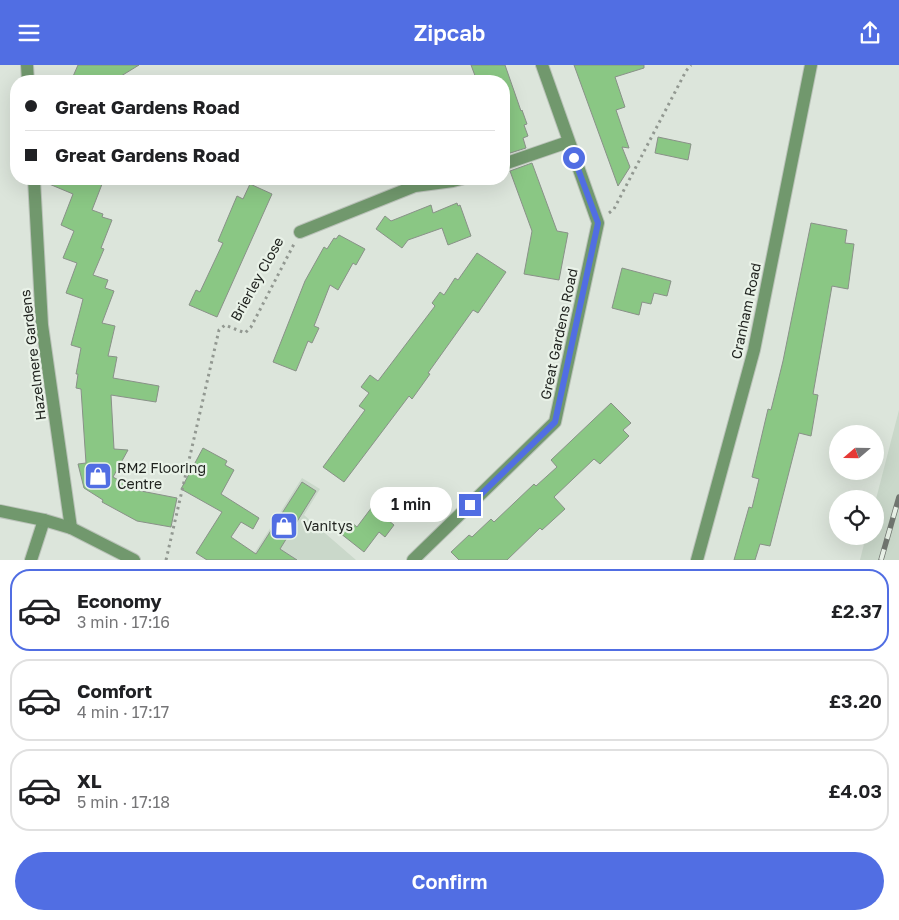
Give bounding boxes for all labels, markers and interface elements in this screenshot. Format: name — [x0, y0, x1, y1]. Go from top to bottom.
icon: menu — [15, 19, 43, 47]
text: Zipcab — [414, 19, 485, 46]
icon: share — [856, 19, 884, 47]
text: Great Gardens Road — [55, 95, 240, 118]
text: Great Gardens Road — [55, 143, 240, 166]
route start — [563, 147, 585, 169]
street label: Brierley Close — [226, 234, 287, 324]
street label: Cranham Road — [727, 261, 764, 361]
street label: Great Gardens Road — [536, 267, 581, 401]
street label: Hazelmere Gardens — [16, 289, 49, 421]
north arrow — [829, 425, 884, 480]
map controls — [829, 425, 884, 545]
place label: RM2 Flooring Centre — [117, 459, 206, 492]
shop icon: RM2 Flooring Centre — [83, 461, 113, 491]
callout: 1 min — [370, 487, 452, 523]
button: locate — [829, 490, 884, 545]
text: 1 min — [391, 494, 431, 514]
route end — [459, 494, 481, 516]
shop icon: Vanitys — [269, 511, 299, 541]
place label: Vanitys — [303, 517, 353, 534]
icon: car — [17, 588, 62, 633]
text: Economy — [77, 589, 162, 612]
text: £2.37 — [831, 599, 882, 622]
text: 3 min · 17:16 — [77, 612, 170, 632]
icon: car — [17, 678, 62, 723]
text: Comfort — [77, 679, 152, 702]
text: £3.20 — [829, 689, 882, 712]
text: 4 min · 17:17 — [77, 702, 169, 722]
icon: car — [17, 768, 62, 813]
text: XL — [77, 769, 102, 792]
text: £4.03 — [828, 779, 882, 802]
text: 5 min · 17:18 — [77, 792, 170, 812]
button: Confirm — [15, 852, 884, 910]

